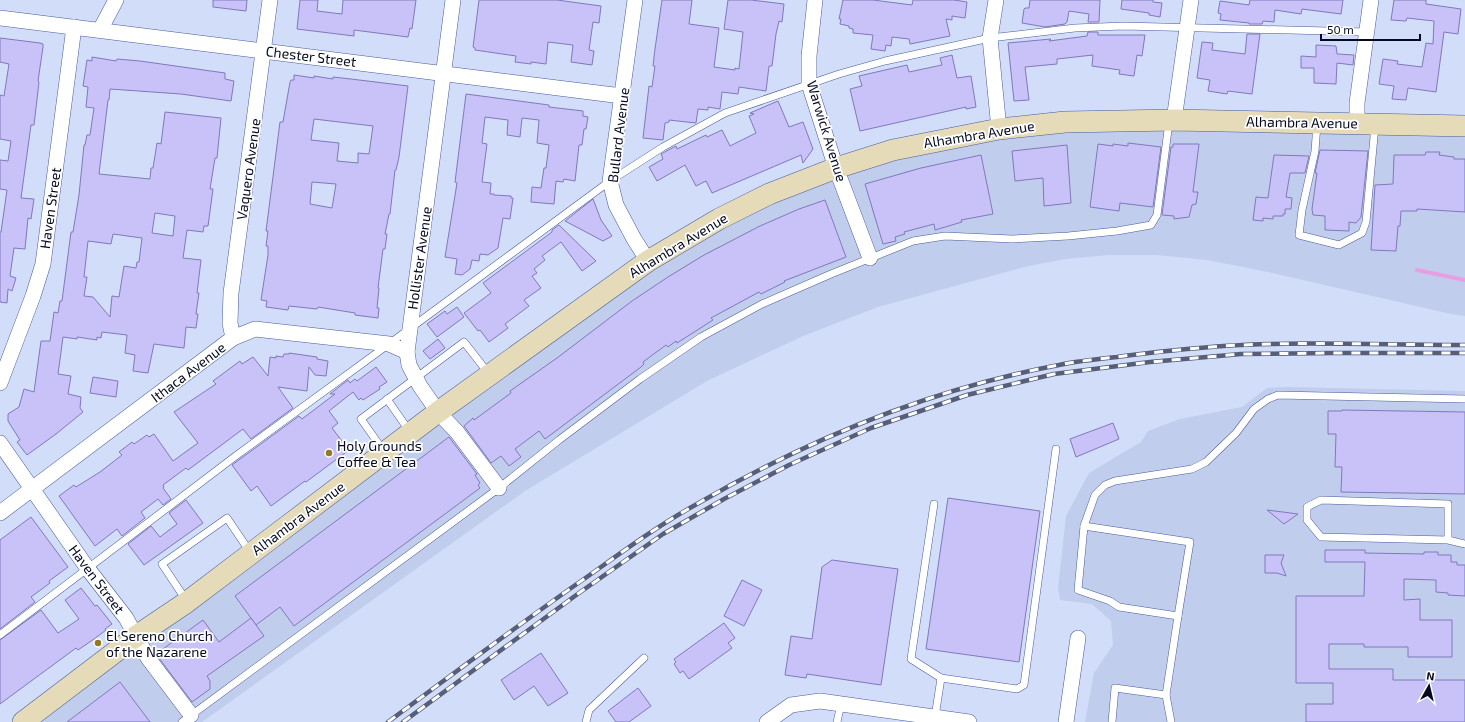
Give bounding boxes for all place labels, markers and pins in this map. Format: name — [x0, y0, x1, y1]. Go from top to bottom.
place label: Holy Grounds Coffee & Tea — [337, 437, 422, 470]
marker: Holy Grounds Coffee & Tea — [324, 448, 334, 458]
place label: El Sereno Church of the Nazarene — [106, 627, 213, 660]
marker: El Sereno Church of the Nazarene — [93, 638, 103, 648]

